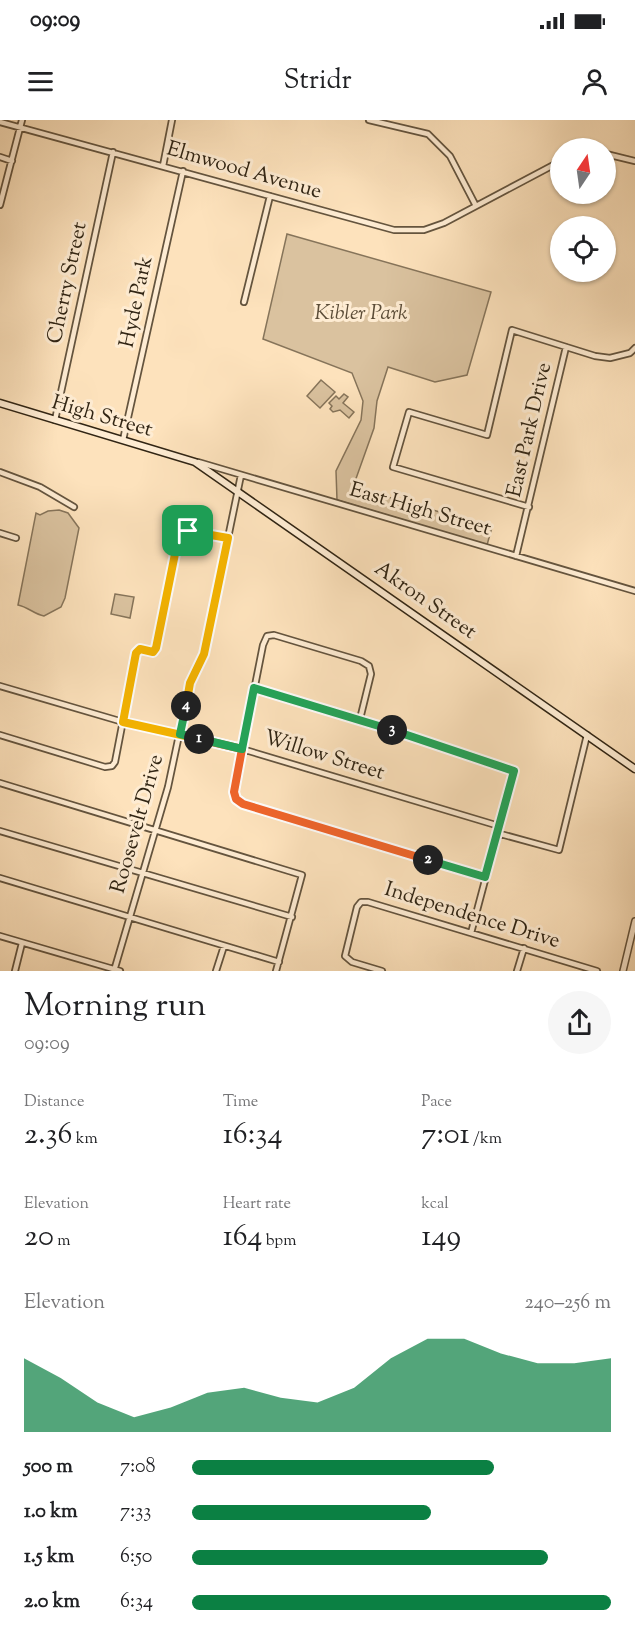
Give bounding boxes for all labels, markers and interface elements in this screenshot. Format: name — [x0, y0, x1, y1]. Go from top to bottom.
text: 09:09 — [30, 5, 80, 37]
text: Stridr — [283, 62, 352, 101]
icon: menu — [24, 65, 57, 98]
icon: person — [578, 65, 611, 98]
street label: Elmwood Avenue — [163, 135, 325, 207]
north arrow — [550, 138, 616, 204]
map controls — [550, 138, 616, 282]
button: locate — [550, 216, 616, 282]
street label: Cherry Street — [40, 219, 96, 347]
street label: Hyde Park — [113, 253, 161, 350]
park label: Kibler Park — [315, 299, 408, 329]
street label: East Park Drive — [500, 360, 560, 500]
street label: High Street — [48, 388, 156, 446]
street label: East High Street — [346, 475, 494, 545]
pin — [162, 505, 213, 556]
icon: arrive — [171, 514, 204, 547]
street label: Akron Street — [368, 555, 482, 647]
pin: 4 — [171, 691, 201, 721]
text: 4 — [182, 694, 190, 717]
pin: 3 — [377, 715, 407, 745]
text: 3 — [389, 718, 395, 741]
street label: Willow Street — [260, 723, 388, 789]
pin: 1 — [184, 724, 214, 754]
text: 1 — [196, 727, 202, 750]
street label: Roosevelt Drive — [104, 751, 172, 897]
pin: 2 — [413, 845, 443, 875]
text: 2 — [424, 848, 432, 871]
street label: Independence Drive — [381, 875, 563, 957]
text: Morning run — [24, 983, 206, 1031]
button: share — [548, 991, 611, 1054]
text: 09:09 — [24, 1030, 70, 1059]
text: Distance — [24, 1091, 84, 1114]
text: Time — [223, 1091, 258, 1114]
text: Pace — [421, 1091, 452, 1114]
text: 2.36 — [24, 1114, 72, 1157]
text: 16:34 — [223, 1114, 283, 1157]
text: 7:01 — [421, 1114, 470, 1157]
text: km — [72, 1128, 98, 1151]
text: /km — [470, 1128, 502, 1151]
text: Elevation — [24, 1193, 89, 1216]
text: Heart rate — [223, 1193, 291, 1216]
text: kcal — [421, 1193, 449, 1216]
text: 20 — [24, 1216, 54, 1259]
text: 164 — [223, 1216, 262, 1259]
text: 149 — [421, 1216, 461, 1259]
text: m — [54, 1230, 71, 1253]
text: bpm — [262, 1230, 296, 1253]
text: Elevation — [24, 1289, 105, 1318]
text: 240–256 m — [524, 1289, 611, 1318]
text: 500 m — [24, 1453, 73, 1482]
text: 7:08 — [120, 1453, 156, 1482]
text: 1.0 km — [24, 1498, 78, 1527]
text: 7:33 — [120, 1498, 151, 1527]
text: 1.5 km — [24, 1543, 74, 1572]
text: 6:50 — [120, 1543, 152, 1572]
text: 2.0 km — [24, 1588, 80, 1617]
text: 6:34 — [120, 1588, 153, 1617]

